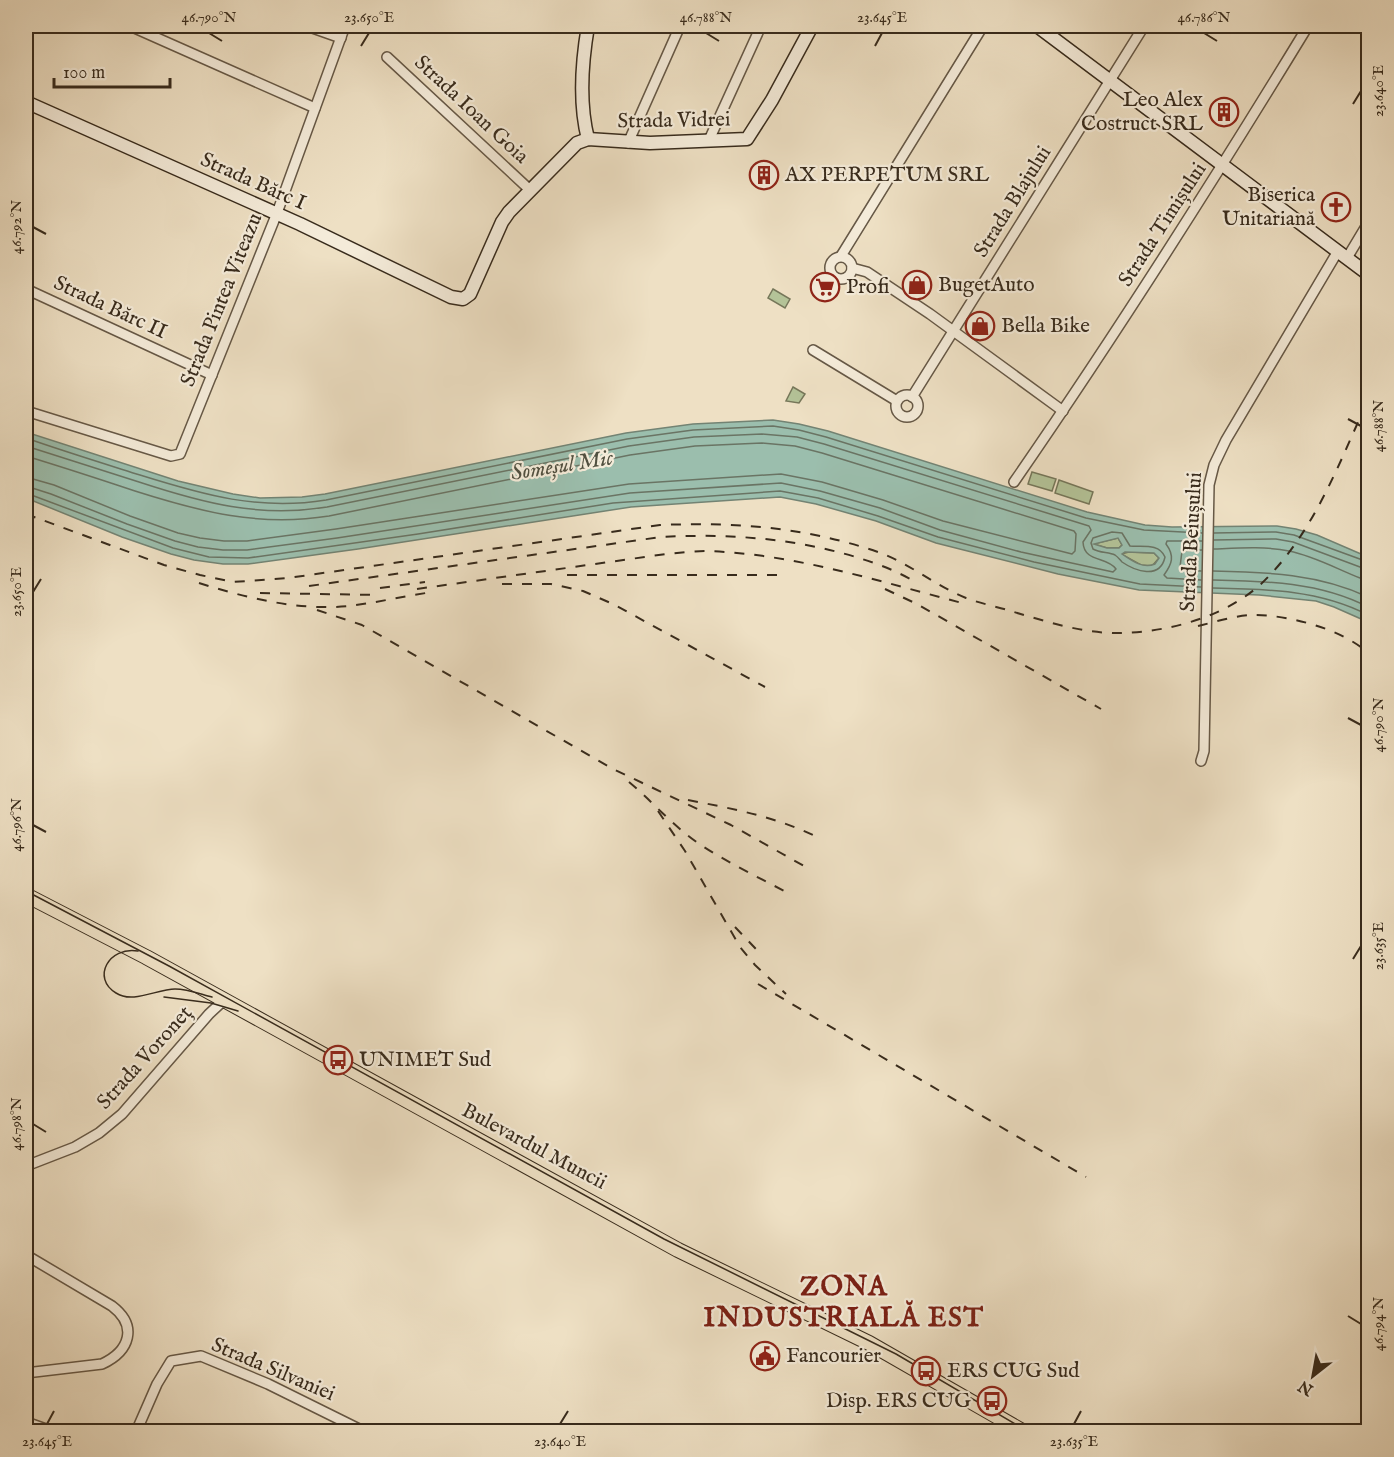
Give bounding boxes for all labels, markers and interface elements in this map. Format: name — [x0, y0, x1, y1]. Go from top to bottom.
text: 46.790°N — [182, 8, 236, 27]
text: 23.650°E — [344, 8, 394, 27]
text: 46.788°N — [680, 8, 732, 27]
text: 23.645°E — [857, 8, 907, 27]
text: 46.786°N — [1177, 8, 1231, 27]
street label: Strada Ioan Goia — [408, 50, 535, 171]
scale bar — [54, 51, 170, 89]
text: 100 m — [63, 62, 105, 85]
text: 23.640°E — [1369, 65, 1388, 117]
place label: Leo Alex Costruct SRL — [1081, 87, 1203, 138]
building icon: Leo Alex Costruct SRL — [1208, 96, 1240, 128]
street label: Strada Vidrei — [617, 107, 731, 135]
street label: Strada Blajului — [968, 141, 1058, 263]
street label: Strada Bărc I — [196, 147, 310, 217]
street label: Strada Timișului — [1113, 158, 1213, 292]
building icon: AX PERPETUM SRL — [748, 159, 780, 191]
place label: AX PERPETUM SRL — [784, 162, 989, 189]
place label: Biserica Unitariană — [1222, 182, 1316, 233]
church icon: Biserica Unitariană — [1320, 191, 1352, 223]
text: 46.792°N — [7, 200, 26, 254]
street label: Strada Pintea Viteazu — [175, 209, 269, 391]
shop icon: BugetAuto — [901, 269, 933, 301]
street label: Strada Bărc II — [49, 270, 171, 346]
supermarket icon: Profi — [809, 271, 841, 303]
place label: BugetAuto — [938, 272, 1035, 299]
place label: Profi — [846, 274, 889, 301]
shop icon: Bella Bike — [964, 310, 996, 342]
place label: Bella Bike — [1001, 313, 1090, 340]
text: 46.788°N — [1369, 400, 1388, 452]
water label: Someșul Mic — [509, 444, 615, 488]
street label: Strada Beiușului — [1175, 471, 1209, 613]
text: 23.650°E — [7, 567, 26, 617]
text: 46.790°N — [1369, 698, 1388, 752]
text: 46.796°N — [7, 798, 26, 852]
text: 23.635°E — [1369, 922, 1388, 970]
street label: Strada Voroneț — [91, 1000, 199, 1116]
bus stop icon: UNIMET Sud — [322, 1044, 354, 1076]
place label: UNIMET Sud — [359, 1047, 492, 1074]
text: 46.798°N — [7, 1097, 26, 1151]
street label: Bulevardul Muncii — [457, 1097, 611, 1197]
district label: ZONA INDUSTRIALĂ EST — [704, 1271, 984, 1336]
text: 46.794°N — [1369, 1297, 1388, 1351]
street label: Strada Silvaniei — [207, 1332, 339, 1408]
public building icon: Fancourier — [749, 1340, 781, 1372]
place label: Fancourier — [786, 1343, 881, 1370]
north arrow — [1283, 1346, 1343, 1406]
bus stop icon: ERS CUG Sud — [910, 1355, 942, 1387]
place label: ERS CUG Sud — [947, 1358, 1080, 1385]
text: N — [1295, 1375, 1318, 1400]
bus stop icon: Disp. ERS CUG — [976, 1385, 1008, 1417]
place label: Disp. ERS CUG — [826, 1388, 971, 1415]
text: 23.645°E — [22, 1432, 72, 1451]
text: 23.640°E — [534, 1432, 586, 1451]
text: 23.635°E — [1050, 1432, 1098, 1451]

